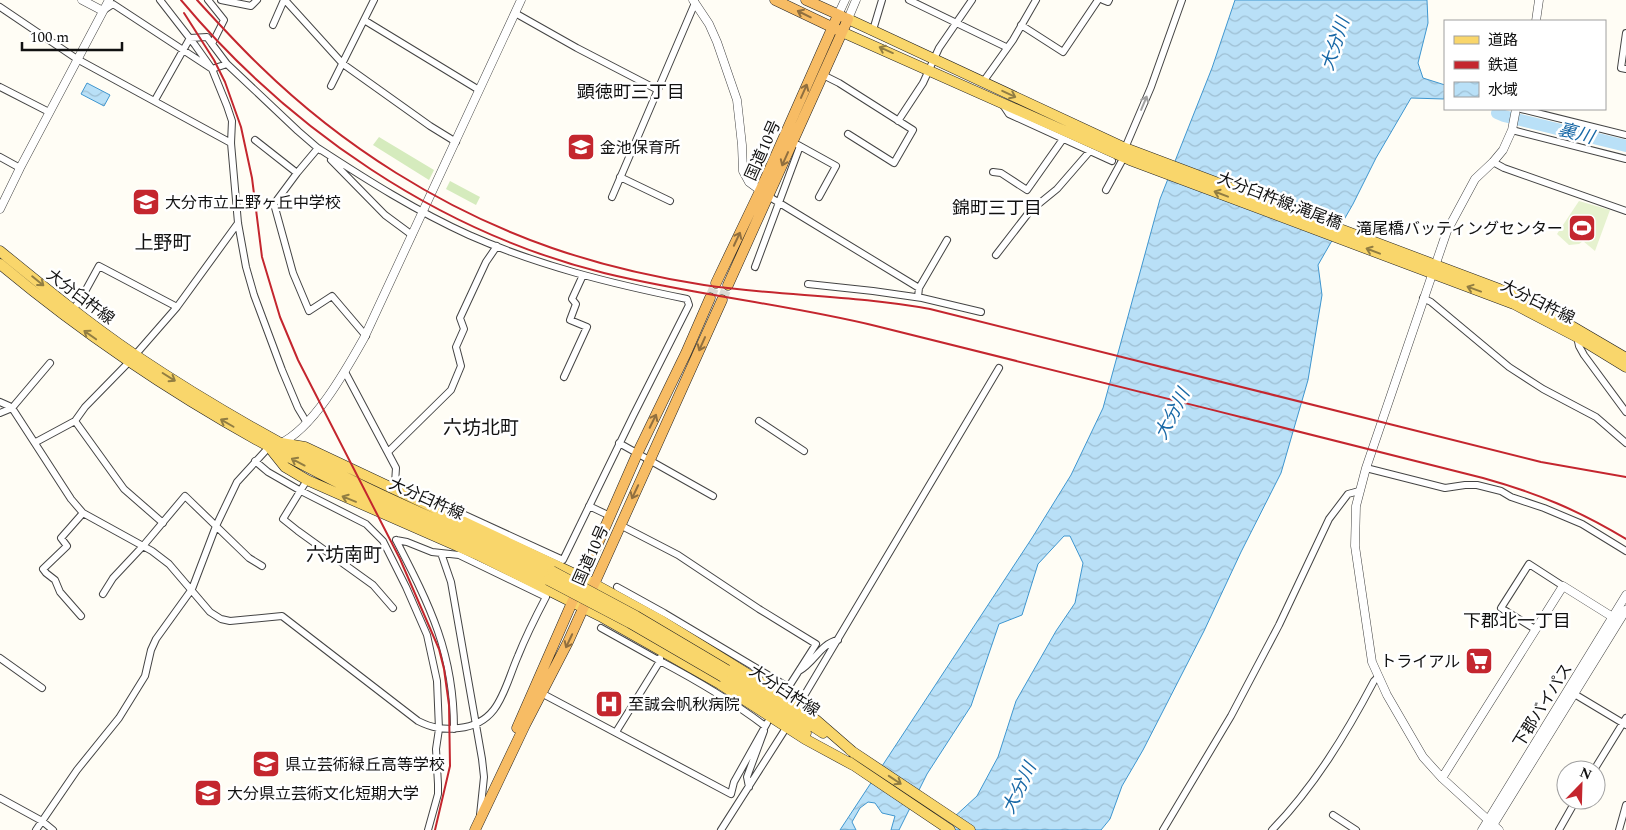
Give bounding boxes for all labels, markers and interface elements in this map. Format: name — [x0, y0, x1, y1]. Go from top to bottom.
one-way arrow — [797, 8, 812, 18]
water label: 大分川 — [1314, 12, 1357, 74]
scale bar — [22, 20, 122, 52]
legend — [1444, 20, 1606, 110]
text: 100 m — [30, 26, 69, 49]
text: 道路 — [1488, 29, 1518, 52]
one-way arrow — [879, 45, 894, 55]
text: 鉄道 — [1488, 54, 1518, 77]
district label: 顕徳町三丁目 — [577, 79, 685, 106]
text: 水域 — [1488, 79, 1518, 102]
one-way arrow — [800, 84, 810, 99]
one-way arrow — [1001, 90, 1016, 99]
one-way arrow — [1140, 96, 1149, 111]
street label: 国道10号 — [739, 116, 787, 185]
water label: 裏川 — [1555, 116, 1599, 152]
school or university icon: 金池保育所 — [566, 132, 596, 162]
place label: 金池保育所 — [600, 136, 680, 160]
one-way arrow — [779, 151, 789, 166]
street label: 大分臼杵線;滝尾橋 — [1214, 166, 1346, 236]
school or university icon: 大分市立上野ヶ丘中学校 — [131, 187, 161, 217]
one-way arrow — [1214, 189, 1229, 198]
place label: 大分市立上野ヶ丘中学校 — [165, 191, 341, 215]
district label: 錦町三丁目 — [952, 195, 1042, 222]
sports icon: 滝尾橋バッティングセンター — [1567, 213, 1597, 243]
place label: 滝尾橋バッティングセンター — [1356, 217, 1563, 241]
district label: 上野町 — [134, 229, 192, 258]
one-way arrow — [733, 232, 742, 247]
one-way arrow — [1366, 246, 1381, 255]
street label: 大分臼杵線 — [41, 263, 120, 330]
street label: 大分臼杵線 — [1496, 274, 1579, 330]
one-way arrow — [31, 276, 44, 287]
one-way arrow — [1467, 283, 1482, 293]
one-way arrow — [83, 330, 97, 340]
one-way arrow — [696, 336, 706, 351]
one-way arrow — [162, 372, 176, 382]
water label: 大分川 — [1148, 382, 1198, 444]
district label: 六坊北町 — [443, 414, 519, 443]
one-way arrow — [649, 414, 658, 429]
one-way arrow — [220, 418, 235, 427]
one-way arrow — [291, 457, 306, 467]
street label: 大分臼杵線 — [385, 472, 468, 526]
one-way arrow — [630, 484, 639, 499]
one-way arrow — [342, 494, 357, 503]
street label: 国道10号 — [567, 521, 615, 590]
district label: 六坊南町 — [306, 541, 382, 570]
district label: 下郡北一丁目 — [1463, 608, 1571, 635]
one-way arrow — [563, 633, 573, 648]
supermarket icon: トライアル — [1464, 646, 1494, 676]
place label: トライアル — [1380, 650, 1460, 674]
street label: 大分臼杵線 — [744, 659, 825, 723]
street label: 下郡バイパス — [1507, 659, 1578, 752]
hospital icon: 至誠会帆秋病院 — [594, 689, 624, 719]
place label: 至誠会帆秋病院 — [628, 693, 740, 717]
school or university icon: 県立芸術緑丘高等学校 — [251, 749, 281, 779]
place label: 県立芸術緑丘高等学校 — [285, 753, 445, 777]
water label: 大分川 — [995, 756, 1044, 818]
north arrow — [1556, 760, 1606, 810]
text: N — [1577, 762, 1595, 785]
one-way arrow — [887, 775, 901, 785]
school or university icon: 大分県立芸術文化短期大学 — [193, 778, 223, 808]
place label: 大分県立芸術文化短期大学 — [227, 782, 419, 806]

